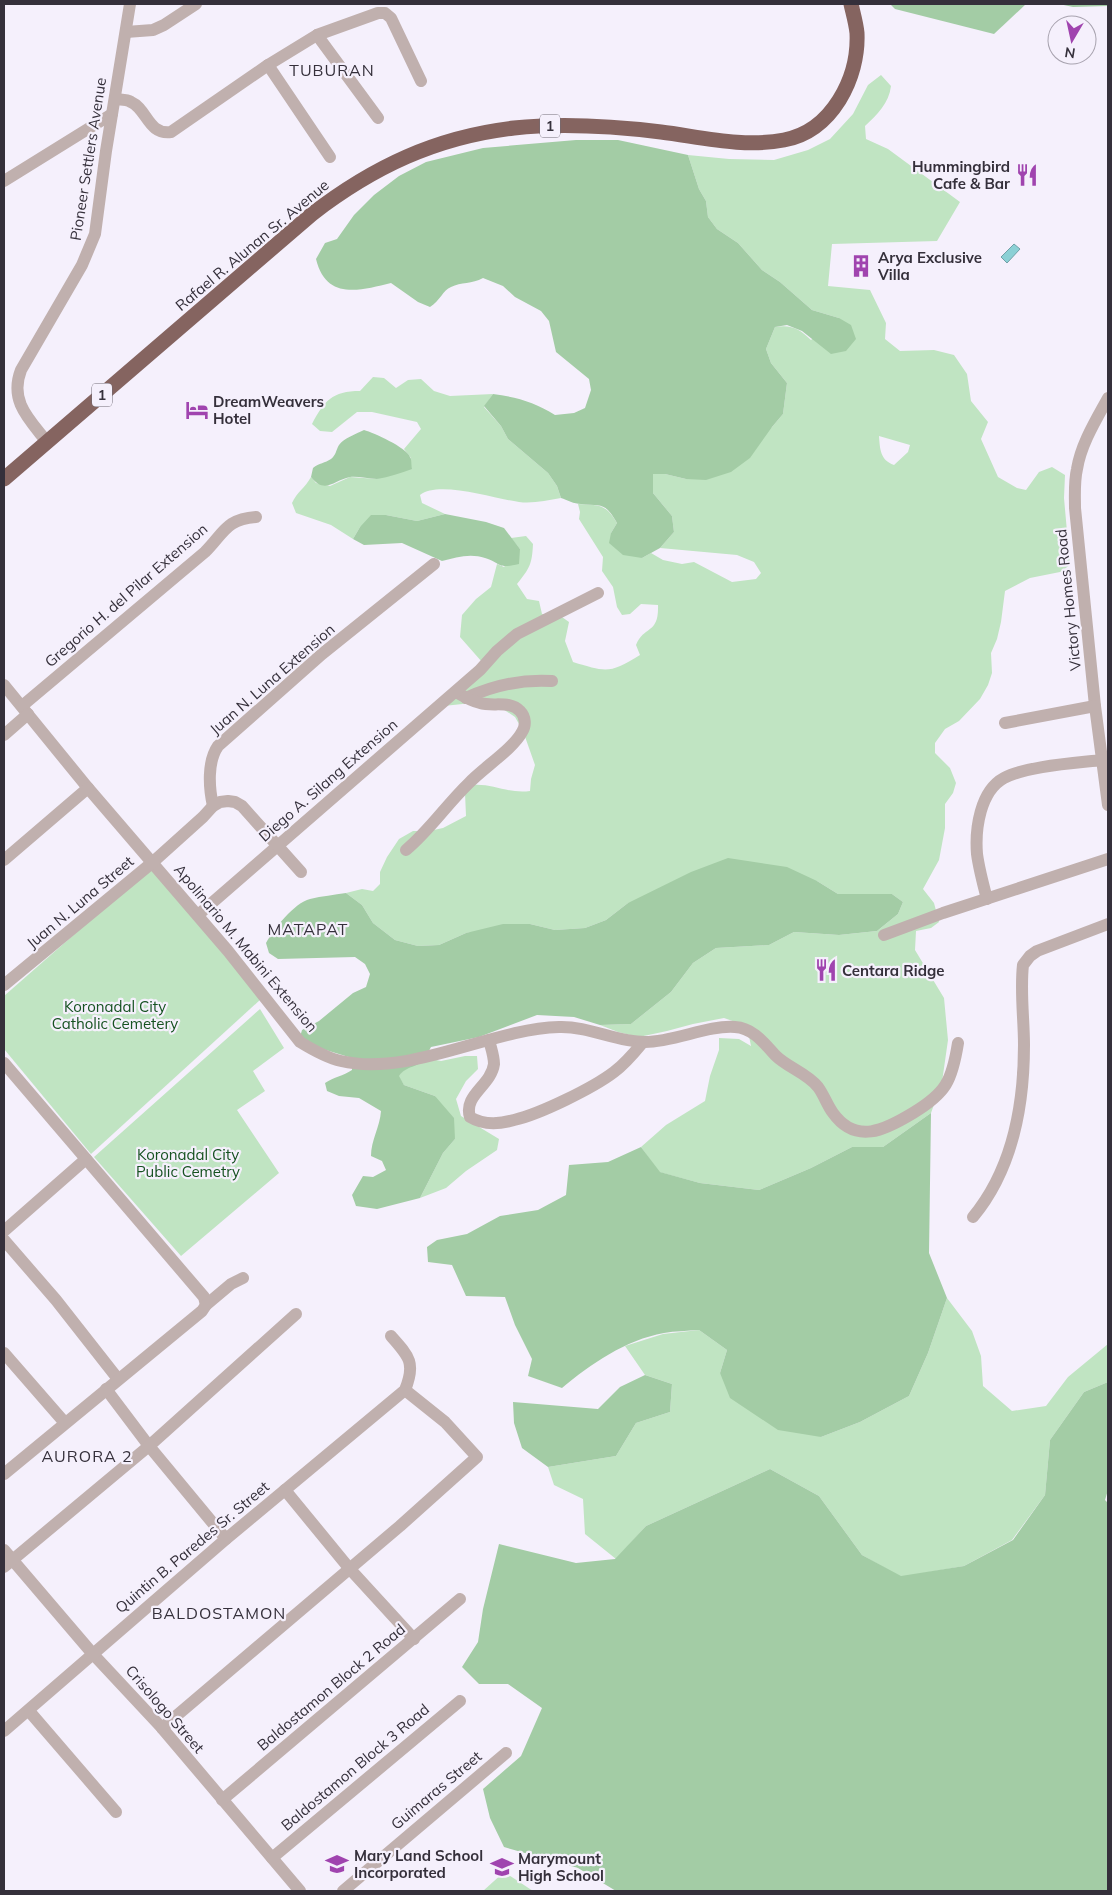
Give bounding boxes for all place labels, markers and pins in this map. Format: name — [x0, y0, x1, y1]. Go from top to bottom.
place label: Hummingbird Cafe & Bar — [912, 157, 1010, 193]
restaurant icon: Hummingbird Cafe & Bar — [1014, 162, 1040, 188]
place label: Arya Exclusive Villa — [877, 248, 982, 284]
building icon: Arya Exclusive Villa — [848, 253, 874, 279]
place label: DreamWeavers Hotel — [213, 392, 324, 428]
hotel icon: DreamWeavers Hotel — [184, 397, 210, 423]
restaurant icon: Centara Ridge — [813, 957, 839, 983]
place label: Centara Ridge — [842, 961, 945, 980]
place label: Mary Land School Incorporated — [354, 1846, 483, 1882]
place label: Marymount High School — [518, 1849, 604, 1885]
school or university icon: Mary Land School Incorporated — [324, 1851, 350, 1877]
school or university icon: Marymount High School — [489, 1854, 515, 1880]

